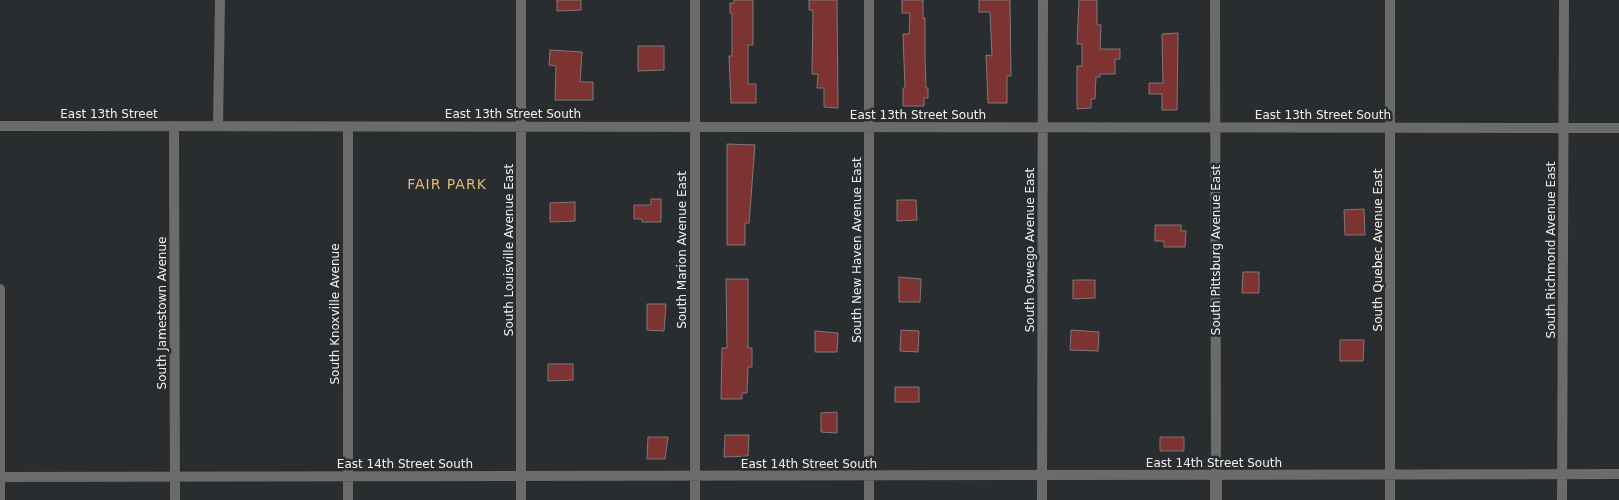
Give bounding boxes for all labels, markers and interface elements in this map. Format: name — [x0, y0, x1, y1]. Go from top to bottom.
street label: East 13th Street — [60, 107, 158, 121]
street label: East 13th Street South — [445, 107, 581, 121]
street label: East 13th Street South — [850, 108, 986, 122]
street label: East 13th Street South — [1255, 108, 1391, 122]
street label: South New Haven Avenue East — [850, 157, 864, 343]
street label: South Richmond Avenue East — [1544, 161, 1558, 338]
street label: South Louisville Avenue East — [502, 164, 516, 336]
street label: South Pittsburg Avenue East — [1209, 165, 1223, 335]
street label: South Oswego Avenue East — [1023, 167, 1037, 332]
street label: South Quebec Avenue East — [1371, 168, 1385, 331]
street label: South Marion Avenue East — [675, 171, 689, 329]
district label: FAIR PARK — [407, 176, 487, 192]
street label: South Jamestown Avenue — [155, 237, 169, 389]
street label: South Knoxville Avenue — [328, 243, 342, 385]
street label: East 14th Street South — [1146, 456, 1282, 470]
street label: East 14th Street South — [337, 457, 473, 471]
street label: East 14th Street South — [741, 457, 877, 471]

